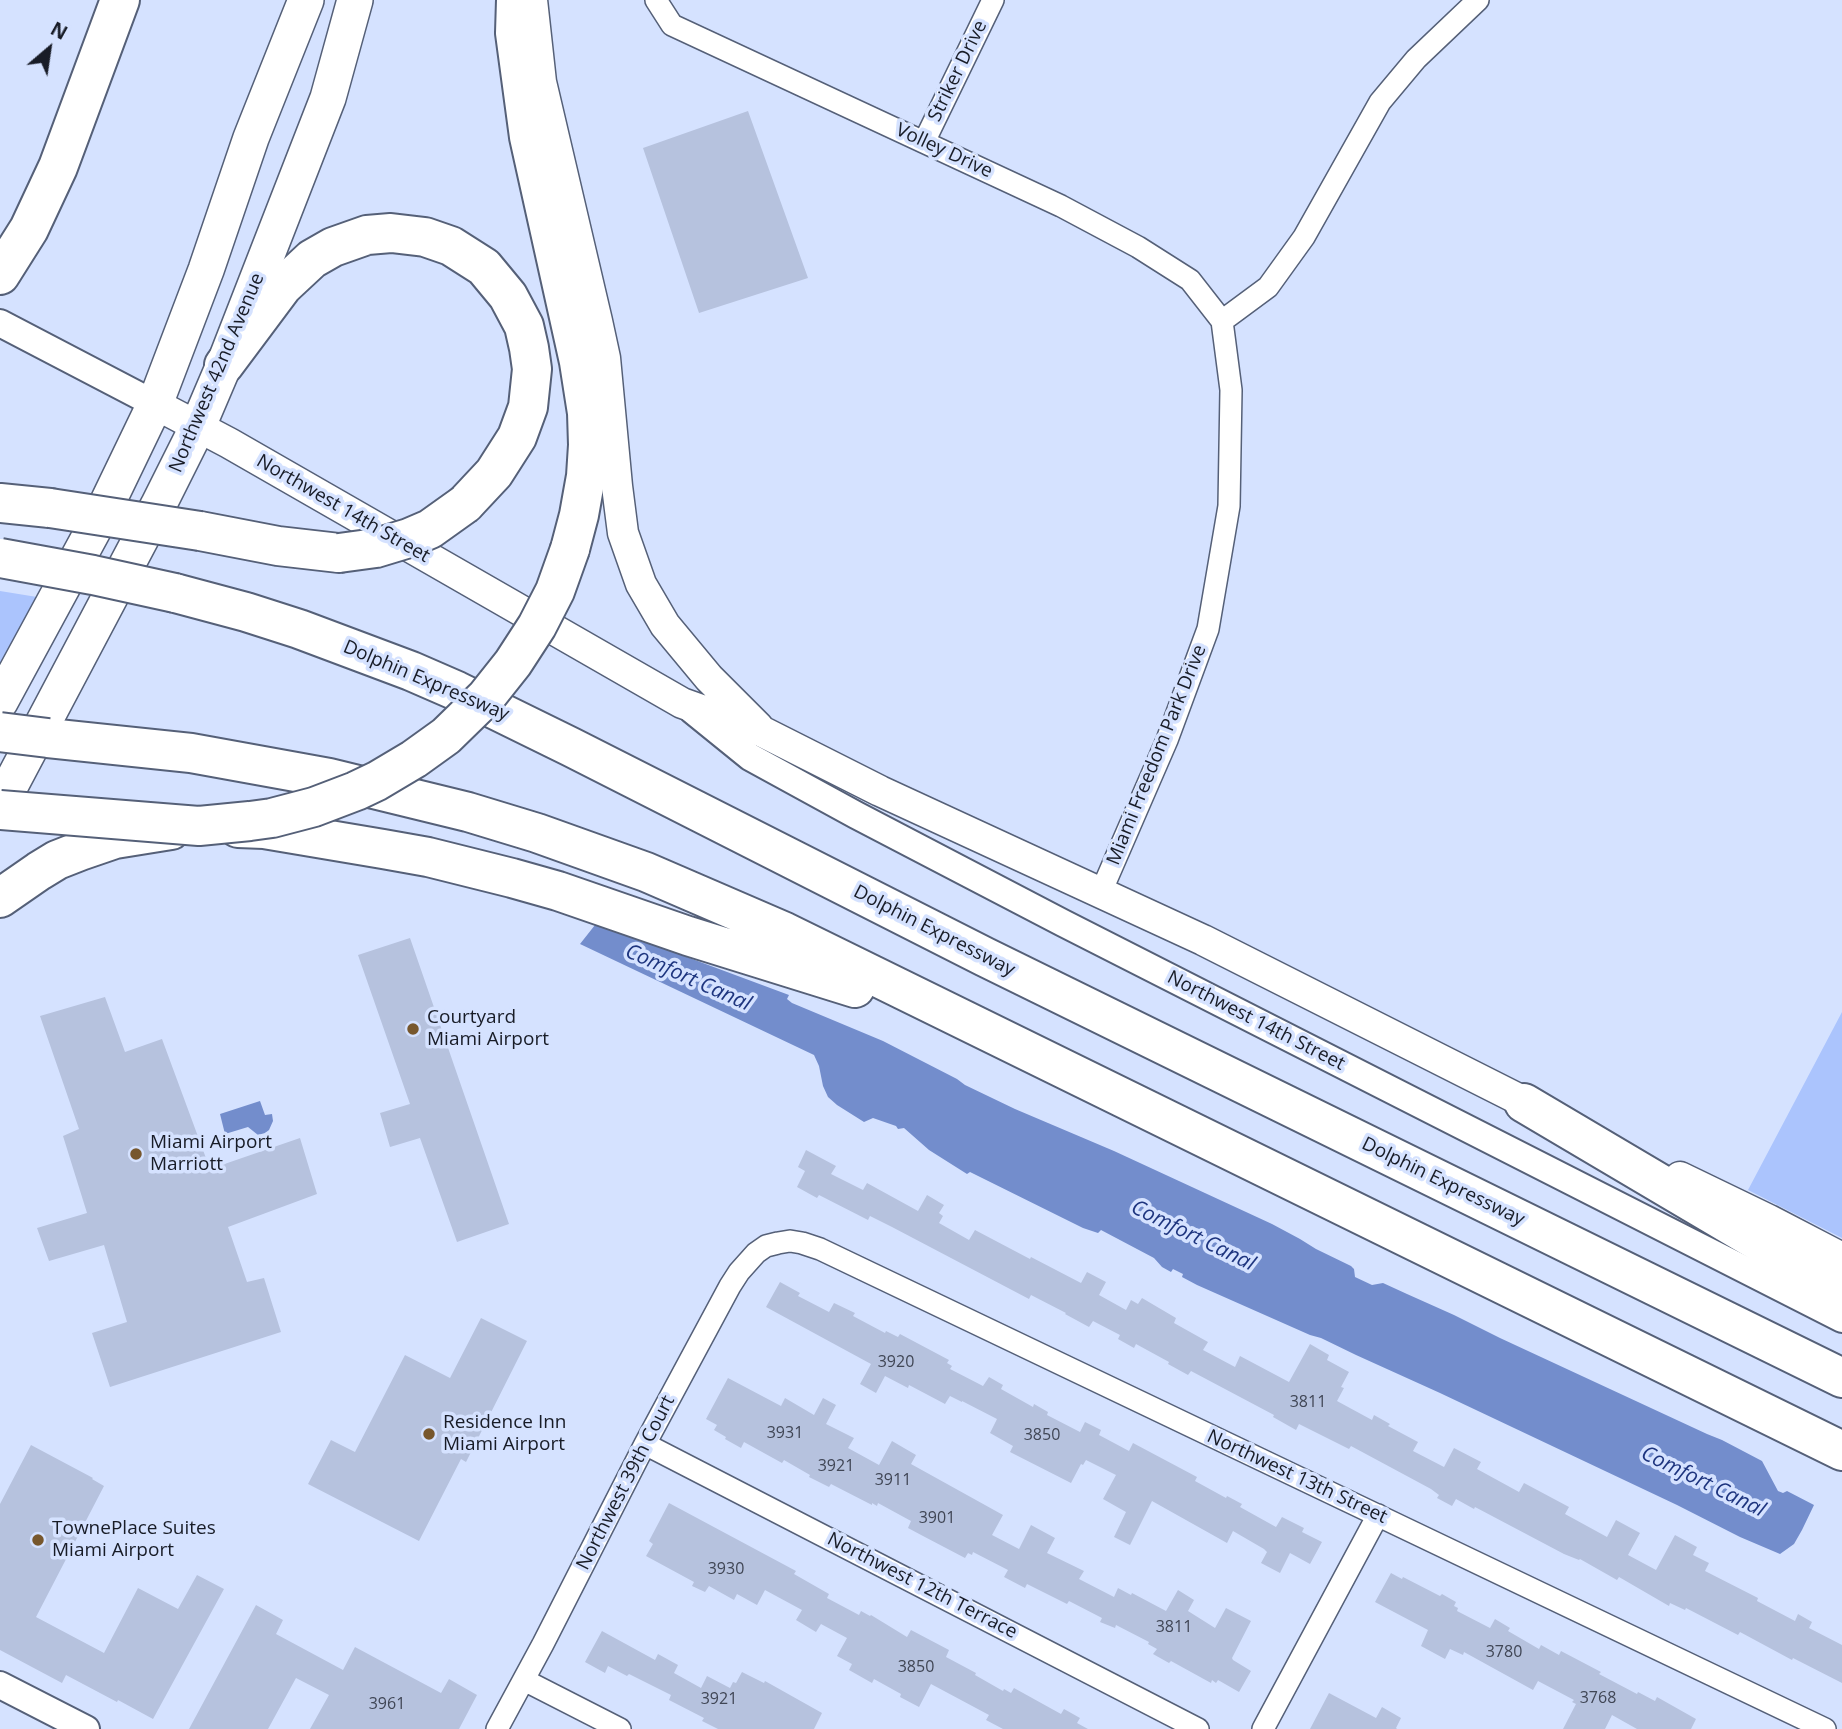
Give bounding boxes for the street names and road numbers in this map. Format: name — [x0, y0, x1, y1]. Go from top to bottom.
street label: Striker Drive — [924, 17, 992, 125]
street label: Volley Drive — [892, 119, 996, 183]
street label: Northwest 42nd Avenue — [165, 270, 269, 476]
street label: Northwest 14th Street — [252, 450, 434, 568]
street label: Dolphin Expressway — [340, 636, 512, 726]
street label: Miami Freedom Park Drive — [1102, 642, 1212, 868]
street label: Dolphin Expressway — [849, 880, 1019, 982]
street label: Northwest 14th Street — [1163, 966, 1349, 1076]
street label: Dolphin Expressway — [1358, 1133, 1528, 1231]
street label: Northwest 39th Court — [572, 1392, 680, 1574]
street label: Northwest 13th Street — [1203, 1425, 1391, 1529]
street label: Northwest 12th Terrace — [823, 1528, 1021, 1644]

